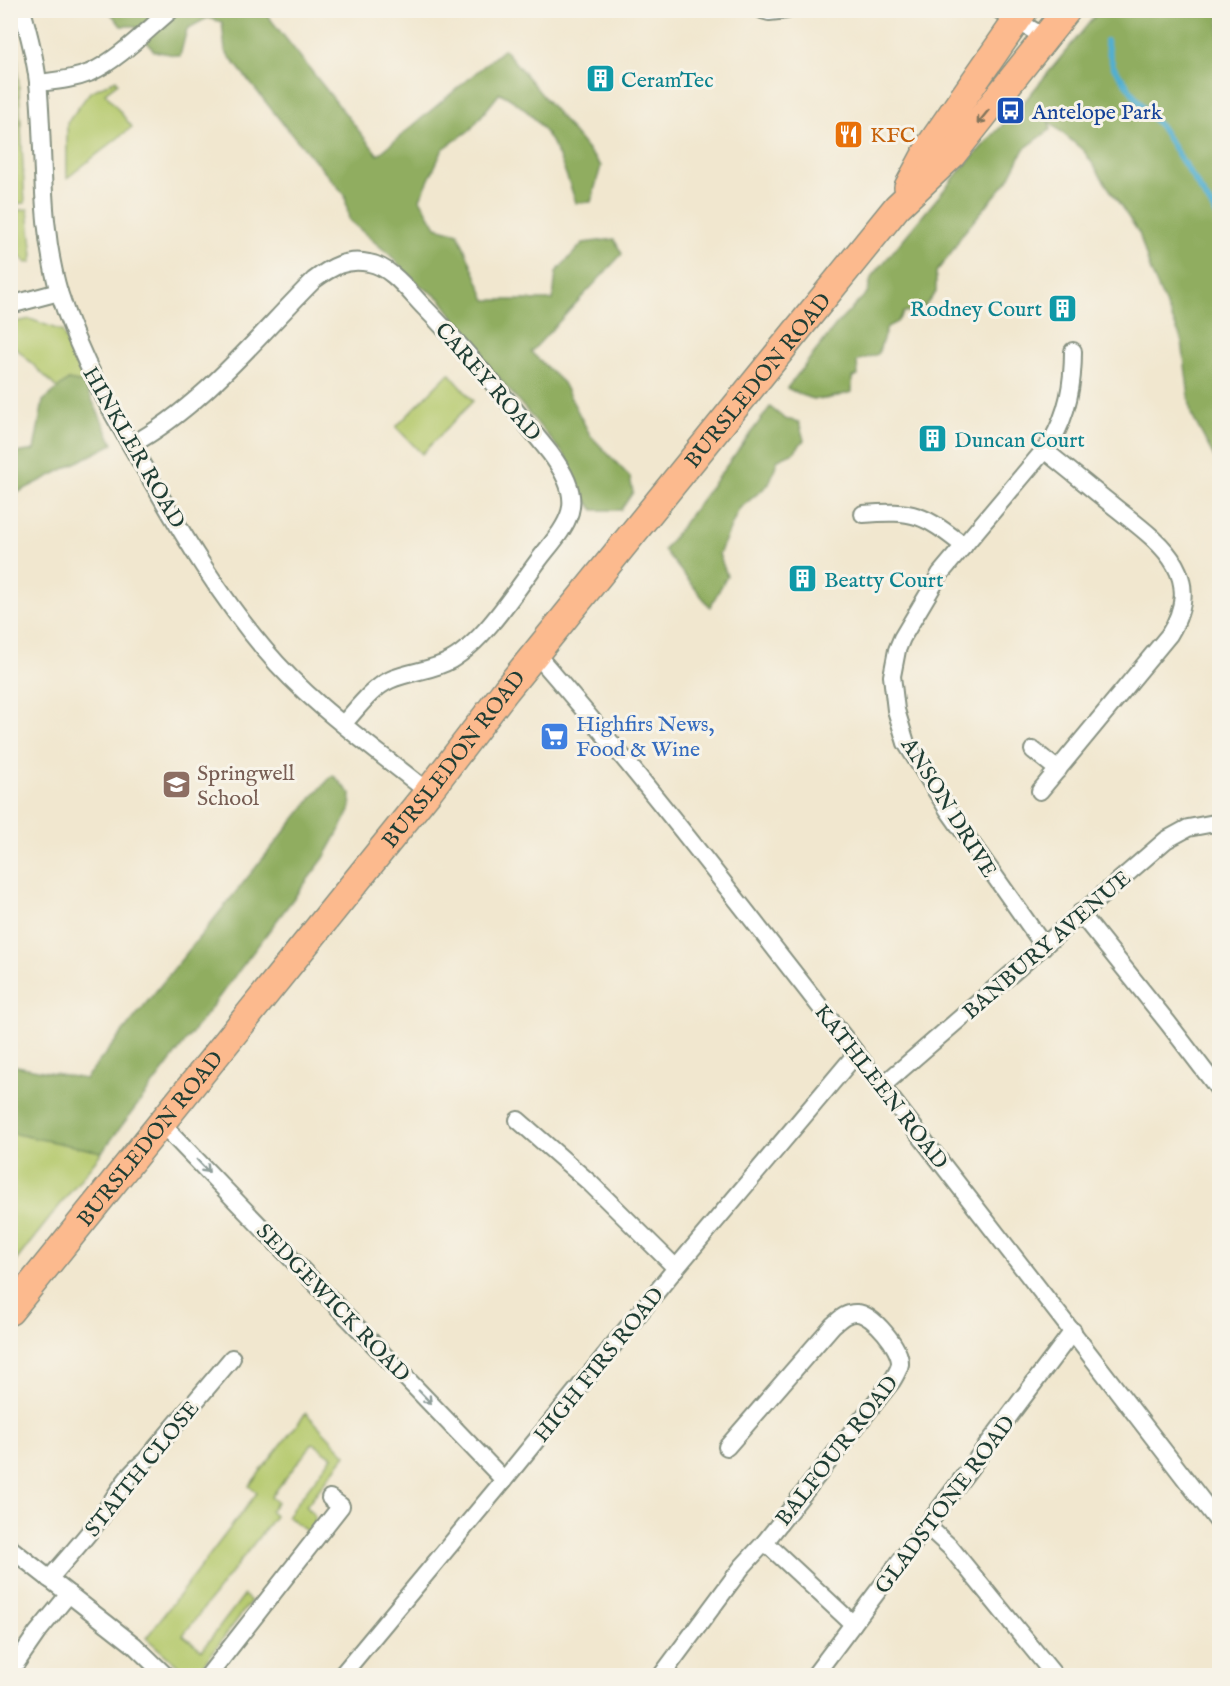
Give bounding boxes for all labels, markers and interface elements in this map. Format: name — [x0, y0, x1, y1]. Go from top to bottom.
building icon: CeramTec — [584, 63, 616, 95]
place label: CeramTec — [621, 67, 714, 95]
bus stop icon: Antelope Park — [995, 95, 1027, 127]
place label: Antelope Park — [1031, 99, 1163, 127]
one-way arrow — [977, 109, 990, 125]
restaurant icon: KFC — [833, 118, 865, 150]
place label: KFC — [870, 122, 916, 150]
street label: BURSLEDON ROAD — [679, 288, 838, 474]
building icon: Rodney Court — [1047, 292, 1079, 324]
place label: Rodney Court — [910, 296, 1042, 324]
street label: CAREY ROAD — [428, 317, 547, 448]
street label: HINKLER ROAD — [76, 362, 191, 534]
building icon: Duncan Court — [917, 423, 949, 455]
place label: Duncan Court — [954, 427, 1085, 455]
building icon: Beatty Court — [787, 563, 819, 595]
place label: Beatty Court — [824, 567, 944, 595]
street label: BURSLEDON ROAD — [376, 665, 532, 854]
place label: Highfirs News, Food & Wine — [576, 711, 715, 764]
supermarket icon: Highfirs News, Food & Wine — [539, 720, 571, 752]
street label: ANSON DRIVE — [894, 732, 1003, 883]
place label: Springwell School — [197, 760, 295, 813]
school or university icon: Springwell School — [160, 769, 192, 801]
street label: BANBURY AVENUE — [957, 865, 1137, 1026]
street label: KATHLEEN ROAD — [807, 999, 954, 1175]
street label: BURSLEDON ROAD — [72, 1046, 230, 1233]
one-way arrow — [196, 1158, 210, 1173]
street label: SEDGEWICK ROAD — [250, 1218, 416, 1389]
street label: HIGH FIRS ROAD — [528, 1282, 671, 1449]
street label: BALFOUR ROAD — [770, 1370, 905, 1532]
one-way arrow — [418, 1390, 432, 1405]
street label: STAITH CLOSE — [79, 1396, 206, 1543]
street label: GLADSTONE ROAD — [869, 1410, 1022, 1600]

